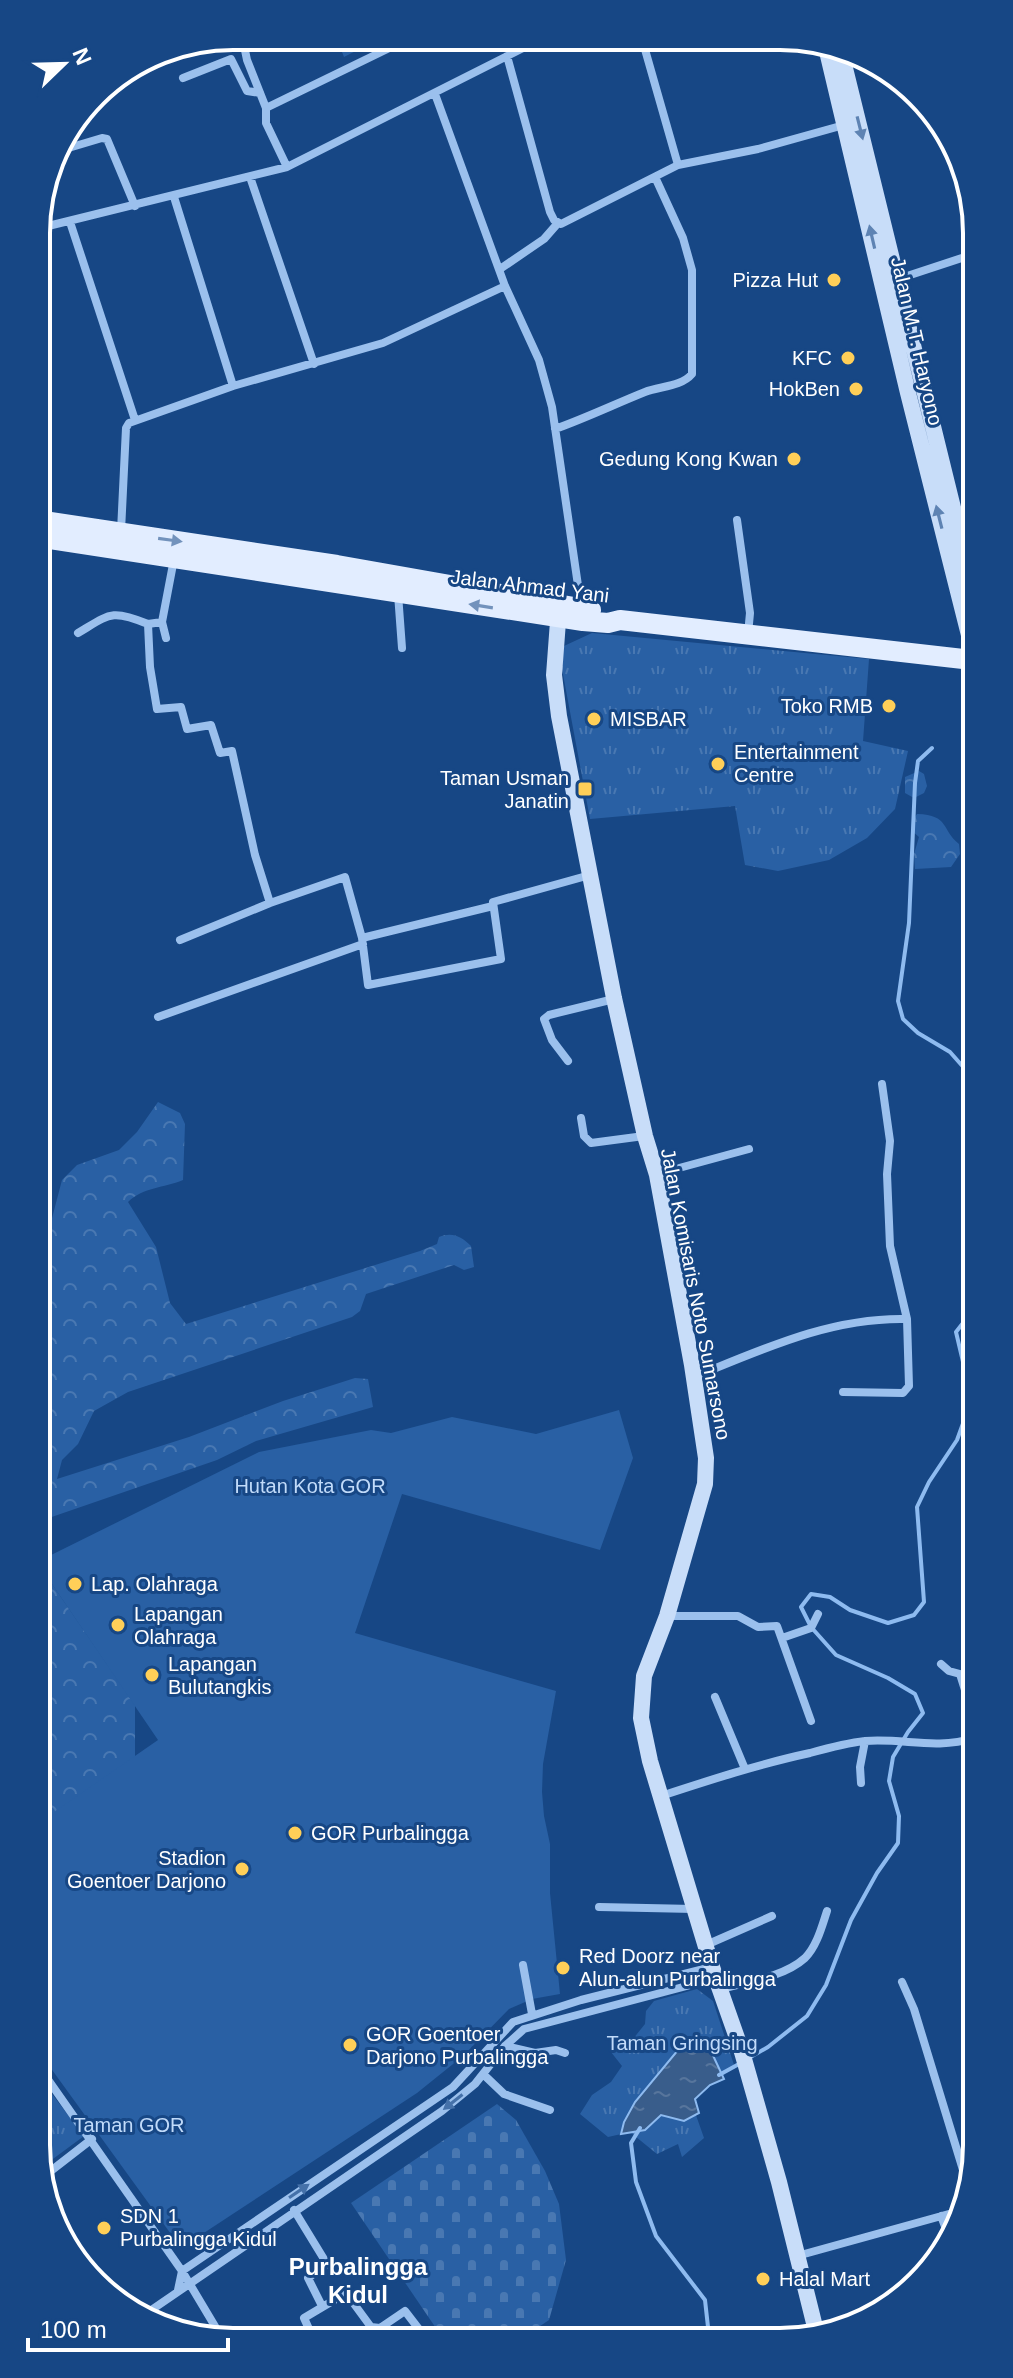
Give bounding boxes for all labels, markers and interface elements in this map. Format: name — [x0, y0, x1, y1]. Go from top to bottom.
north arrow — [24, 24, 104, 104]
text: N — [67, 44, 97, 69]
one-way arrow — [854, 115, 866, 140]
one-way arrow — [865, 225, 877, 250]
street label: Jalan M.T. Haryono — [887, 255, 947, 427]
place label: Pizza Hut — [732, 269, 818, 291]
marker: Pizza Hut — [825, 271, 843, 289]
place label: KFC — [792, 347, 832, 369]
marker: KFC — [839, 349, 857, 367]
place label: HokBen — [769, 378, 840, 400]
marker: HokBen — [847, 380, 865, 398]
place label: Gedung Kong Kwan — [599, 448, 778, 470]
marker: Gedung Kong Kwan — [785, 450, 803, 468]
one-way arrow — [933, 505, 945, 530]
one-way arrow — [158, 534, 183, 547]
street label: Jalan Ahmad Yani — [450, 565, 610, 607]
one-way arrow — [468, 599, 493, 612]
place label: Toko RMB — [781, 695, 873, 717]
marker: Toko RMB — [880, 697, 898, 715]
place label: MISBAR — [610, 708, 687, 730]
marker: MISBAR — [585, 710, 603, 728]
place label: Entertainment Centre — [734, 741, 859, 786]
marker: Entertainment Centre — [709, 755, 727, 773]
place label: Taman Usman Janatin — [440, 767, 569, 812]
marker: Taman Usman Janatin — [576, 780, 594, 798]
street label: Jalan Komisaris Noto Sumarsono — [657, 1146, 735, 1442]
park label: Hutan Kota GOR — [234, 1475, 386, 1497]
place label: Lap. Olahraga — [91, 1573, 219, 1595]
marker: Lap. Olahraga — [66, 1575, 84, 1593]
place label: Lapangan Olahraga — [134, 1603, 223, 1648]
marker: Lapangan Olahraga — [109, 1616, 127, 1634]
place label: Lapangan Bulutangkis — [168, 1653, 271, 1698]
marker: Lapangan Bulutangkis — [143, 1666, 161, 1684]
place label: GOR Purbalingga — [311, 1822, 470, 1844]
marker: GOR Purbalingga — [286, 1824, 304, 1842]
place label: Stadion Goentoer Darjono — [67, 1847, 226, 1892]
marker: Stadion Goentoer Darjono — [233, 1860, 251, 1878]
place label: Red Doorz near Alun-alun Purbalingga — [579, 1945, 777, 1990]
marker: Red Doorz near Alun-alun Purbalingga — [554, 1959, 572, 1977]
place label: GOR Goentoer Darjono Purbalingga — [366, 2023, 549, 2068]
park label: Taman Gringsing — [606, 2032, 758, 2054]
marker: GOR Goentoer Darjono Purbalingga — [341, 2036, 359, 2054]
one-way arrow — [443, 2093, 463, 2110]
park label: Taman GOR — [73, 2114, 185, 2136]
one-way arrow — [289, 2184, 310, 2199]
place label: SDN 1 Purbalingga Kidul — [120, 2205, 277, 2250]
marker: SDN 1 Purbalingga Kidul — [95, 2219, 113, 2237]
district label: Purbalingga Kidul — [289, 2253, 428, 2308]
place label: Halal Mart — [779, 2268, 871, 2290]
marker: Halal Mart — [754, 2270, 772, 2288]
scale bar — [28, 2302, 228, 2352]
text: 100 m — [40, 2316, 107, 2343]

